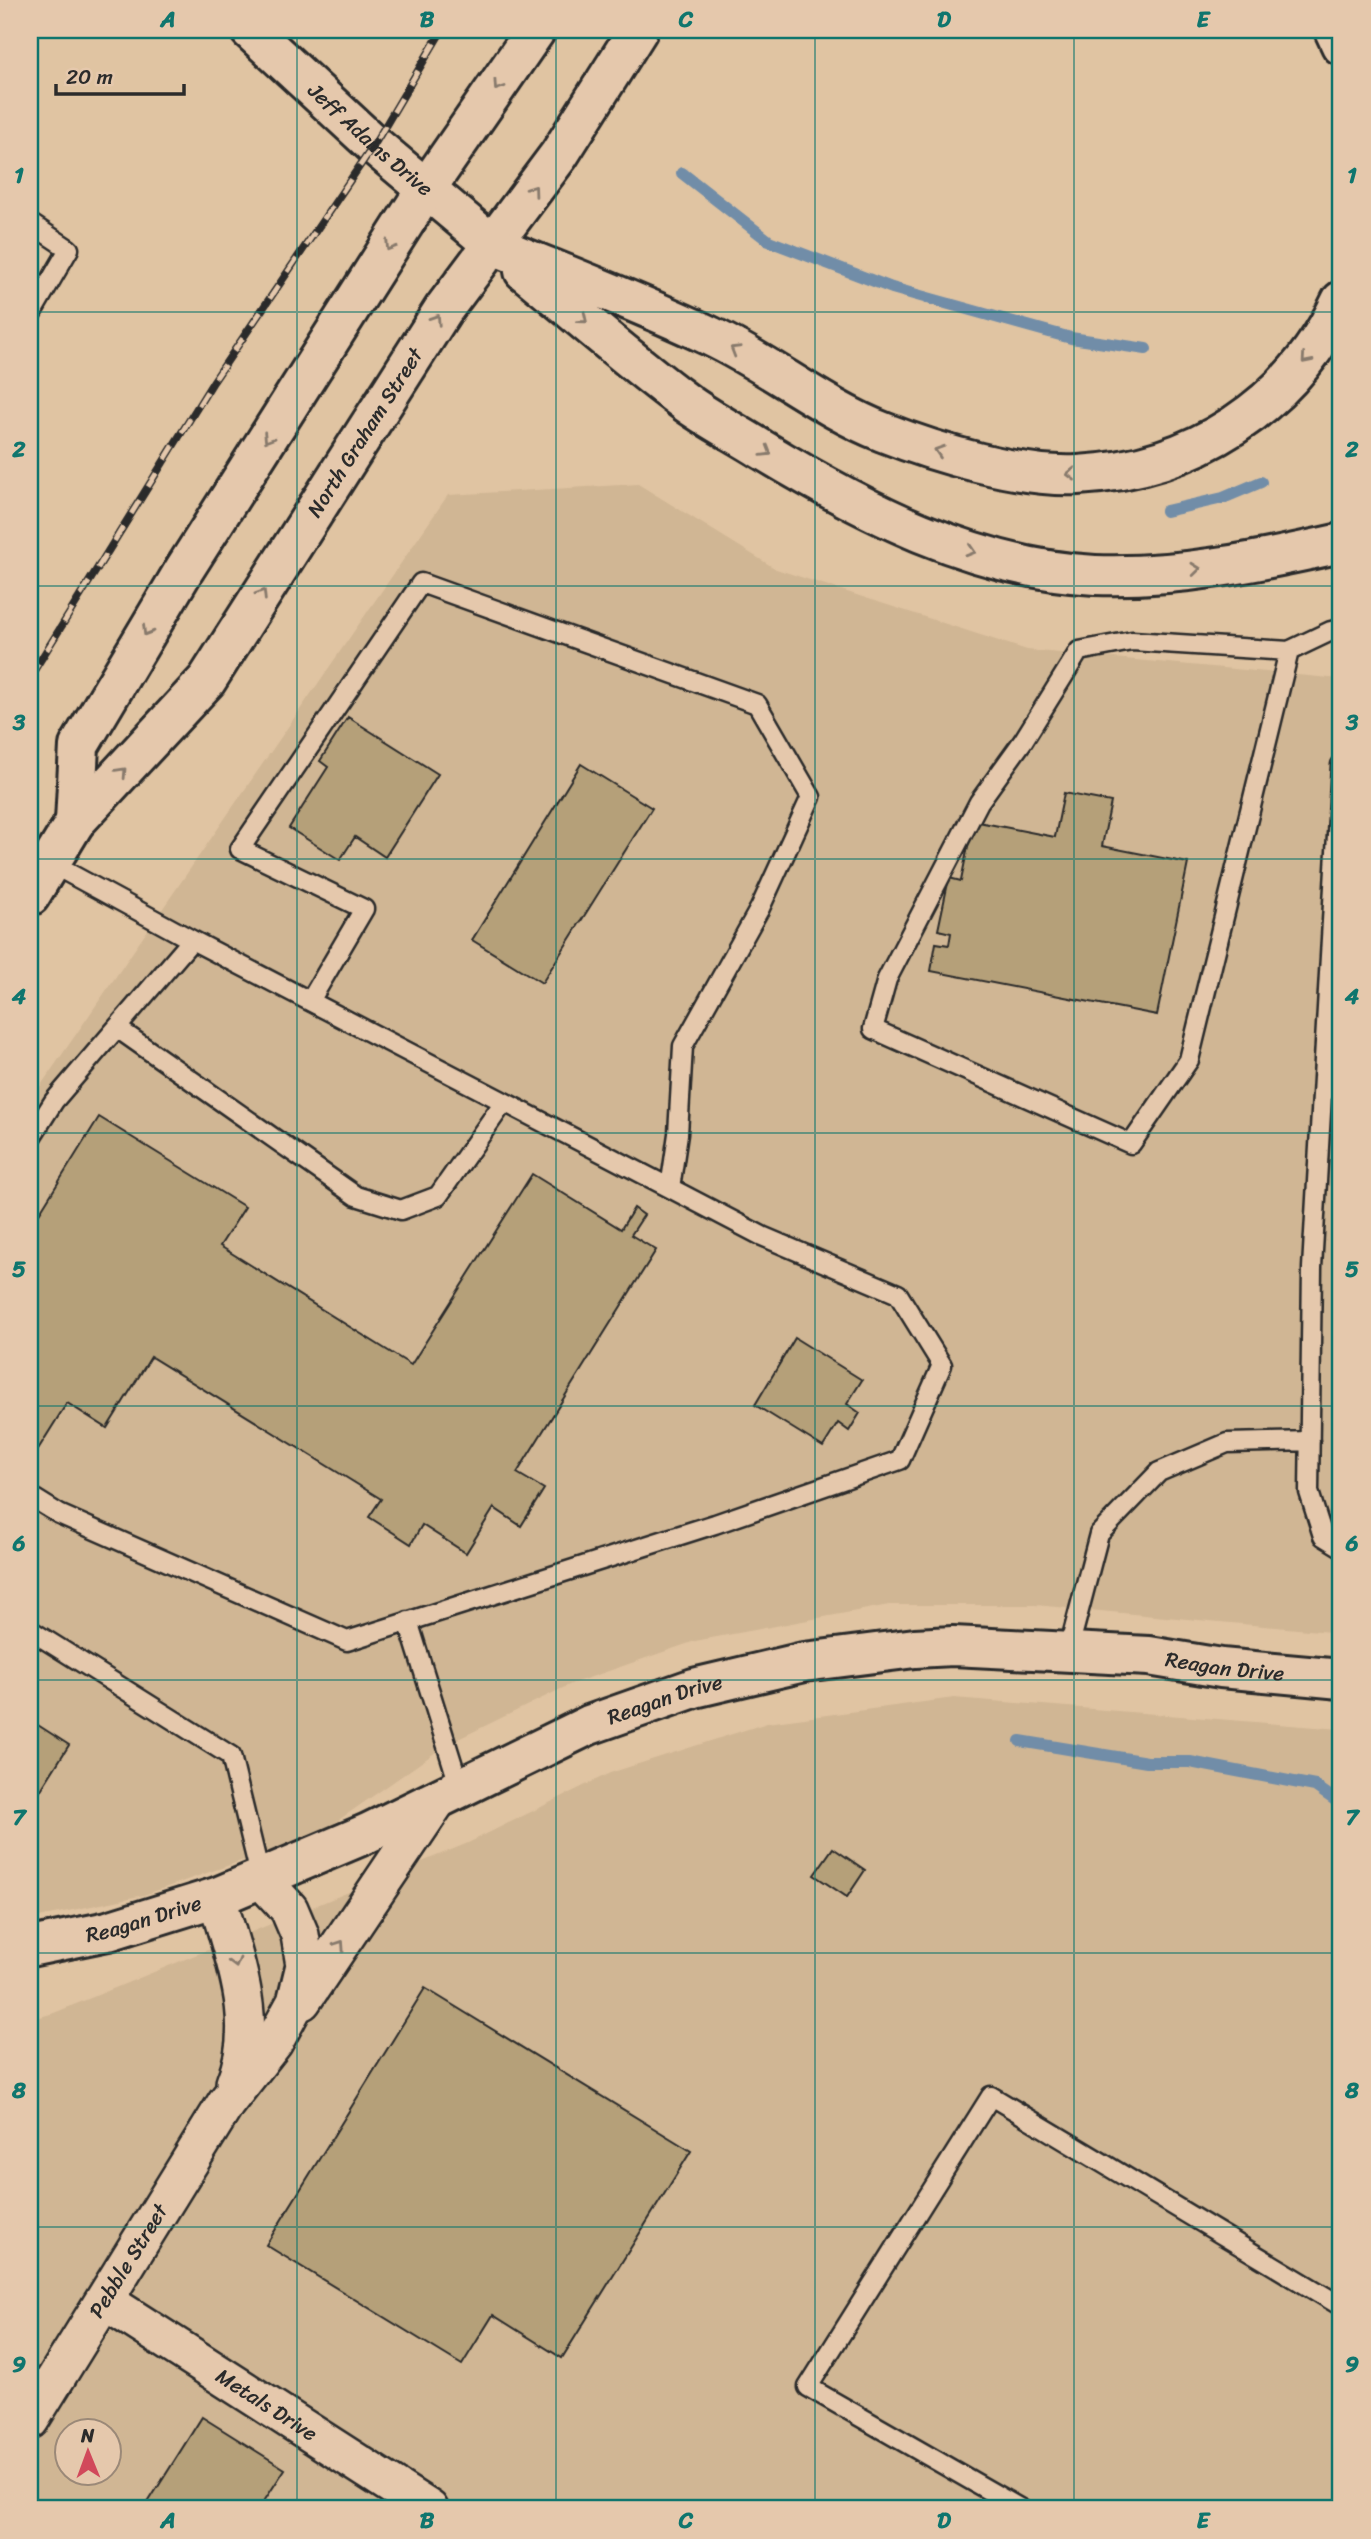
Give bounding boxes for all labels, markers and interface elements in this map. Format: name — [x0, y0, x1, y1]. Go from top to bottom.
text: A — [159, 0, 176, 40]
text: B — [420, 0, 435, 40]
text: C — [678, 0, 694, 40]
text: D — [937, 0, 952, 40]
text: E — [1197, 0, 1212, 40]
scale bar — [56, 52, 184, 96]
text: 20 m — [66, 58, 113, 96]
street label: Jeff Adams Drive — [298, 73, 442, 207]
one-way arrow — [493, 79, 506, 92]
text: 1 — [14, 155, 24, 196]
text: 1 — [1347, 155, 1357, 196]
one-way arrow — [525, 185, 537, 198]
one-way arrow — [386, 239, 399, 252]
one-way arrow — [575, 311, 588, 323]
one-way arrow — [428, 314, 441, 327]
street label: North Graham Street — [296, 339, 434, 525]
one-way arrow — [730, 346, 743, 359]
one-way arrow — [1302, 351, 1314, 364]
text: 2 — [11, 429, 26, 470]
text: 2 — [1344, 429, 1359, 470]
one-way arrow — [263, 430, 276, 443]
one-way arrow — [760, 444, 773, 457]
one-way arrow — [933, 445, 945, 459]
one-way arrow — [1065, 466, 1076, 482]
one-way arrow — [965, 543, 977, 558]
one-way arrow — [1191, 562, 1202, 577]
one-way arrow — [253, 589, 266, 602]
one-way arrow — [143, 623, 156, 636]
text: 3 — [12, 702, 26, 743]
text: 3 — [1345, 702, 1359, 743]
one-way arrow — [113, 767, 126, 780]
text: 4 — [11, 976, 27, 1017]
text: 4 — [1344, 976, 1360, 1017]
text: 5 — [12, 1249, 26, 1290]
text: 5 — [1345, 1249, 1359, 1290]
text: 6 — [11, 1523, 26, 1564]
text: 6 — [1344, 1523, 1359, 1564]
street label: Reagan Drive — [1163, 1640, 1286, 1693]
street label: Reagan Drive — [602, 1663, 726, 1736]
text: 7 — [12, 1797, 27, 1838]
text: 7 — [1345, 1797, 1360, 1838]
street label: Reagan Drive — [82, 1884, 207, 1954]
one-way arrow — [332, 1940, 344, 1953]
one-way arrow — [227, 1957, 241, 1969]
text: 8 — [11, 2070, 26, 2111]
text: 8 — [1344, 2070, 1359, 2111]
street label: Pebble Street — [78, 2195, 179, 2326]
text: 9 — [12, 2344, 26, 2385]
text: 9 — [1345, 2344, 1359, 2385]
street label: Metals Drive — [208, 2358, 326, 2452]
north arrow — [52, 2416, 122, 2486]
text: N — [80, 2419, 95, 2452]
text: A — [159, 2500, 176, 2539]
text: B — [420, 2500, 435, 2539]
text: C — [678, 2500, 694, 2539]
text: D — [937, 2500, 952, 2539]
text: E — [1197, 2500, 1212, 2539]

